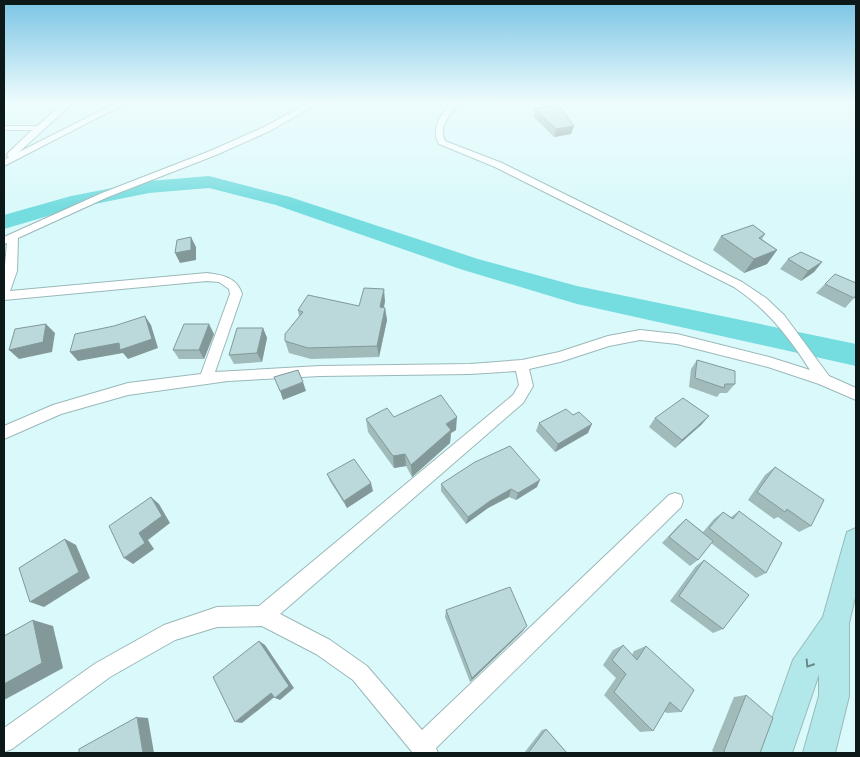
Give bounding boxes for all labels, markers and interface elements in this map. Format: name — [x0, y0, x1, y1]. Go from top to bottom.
one-way arrow — [805, 658, 815, 667]

